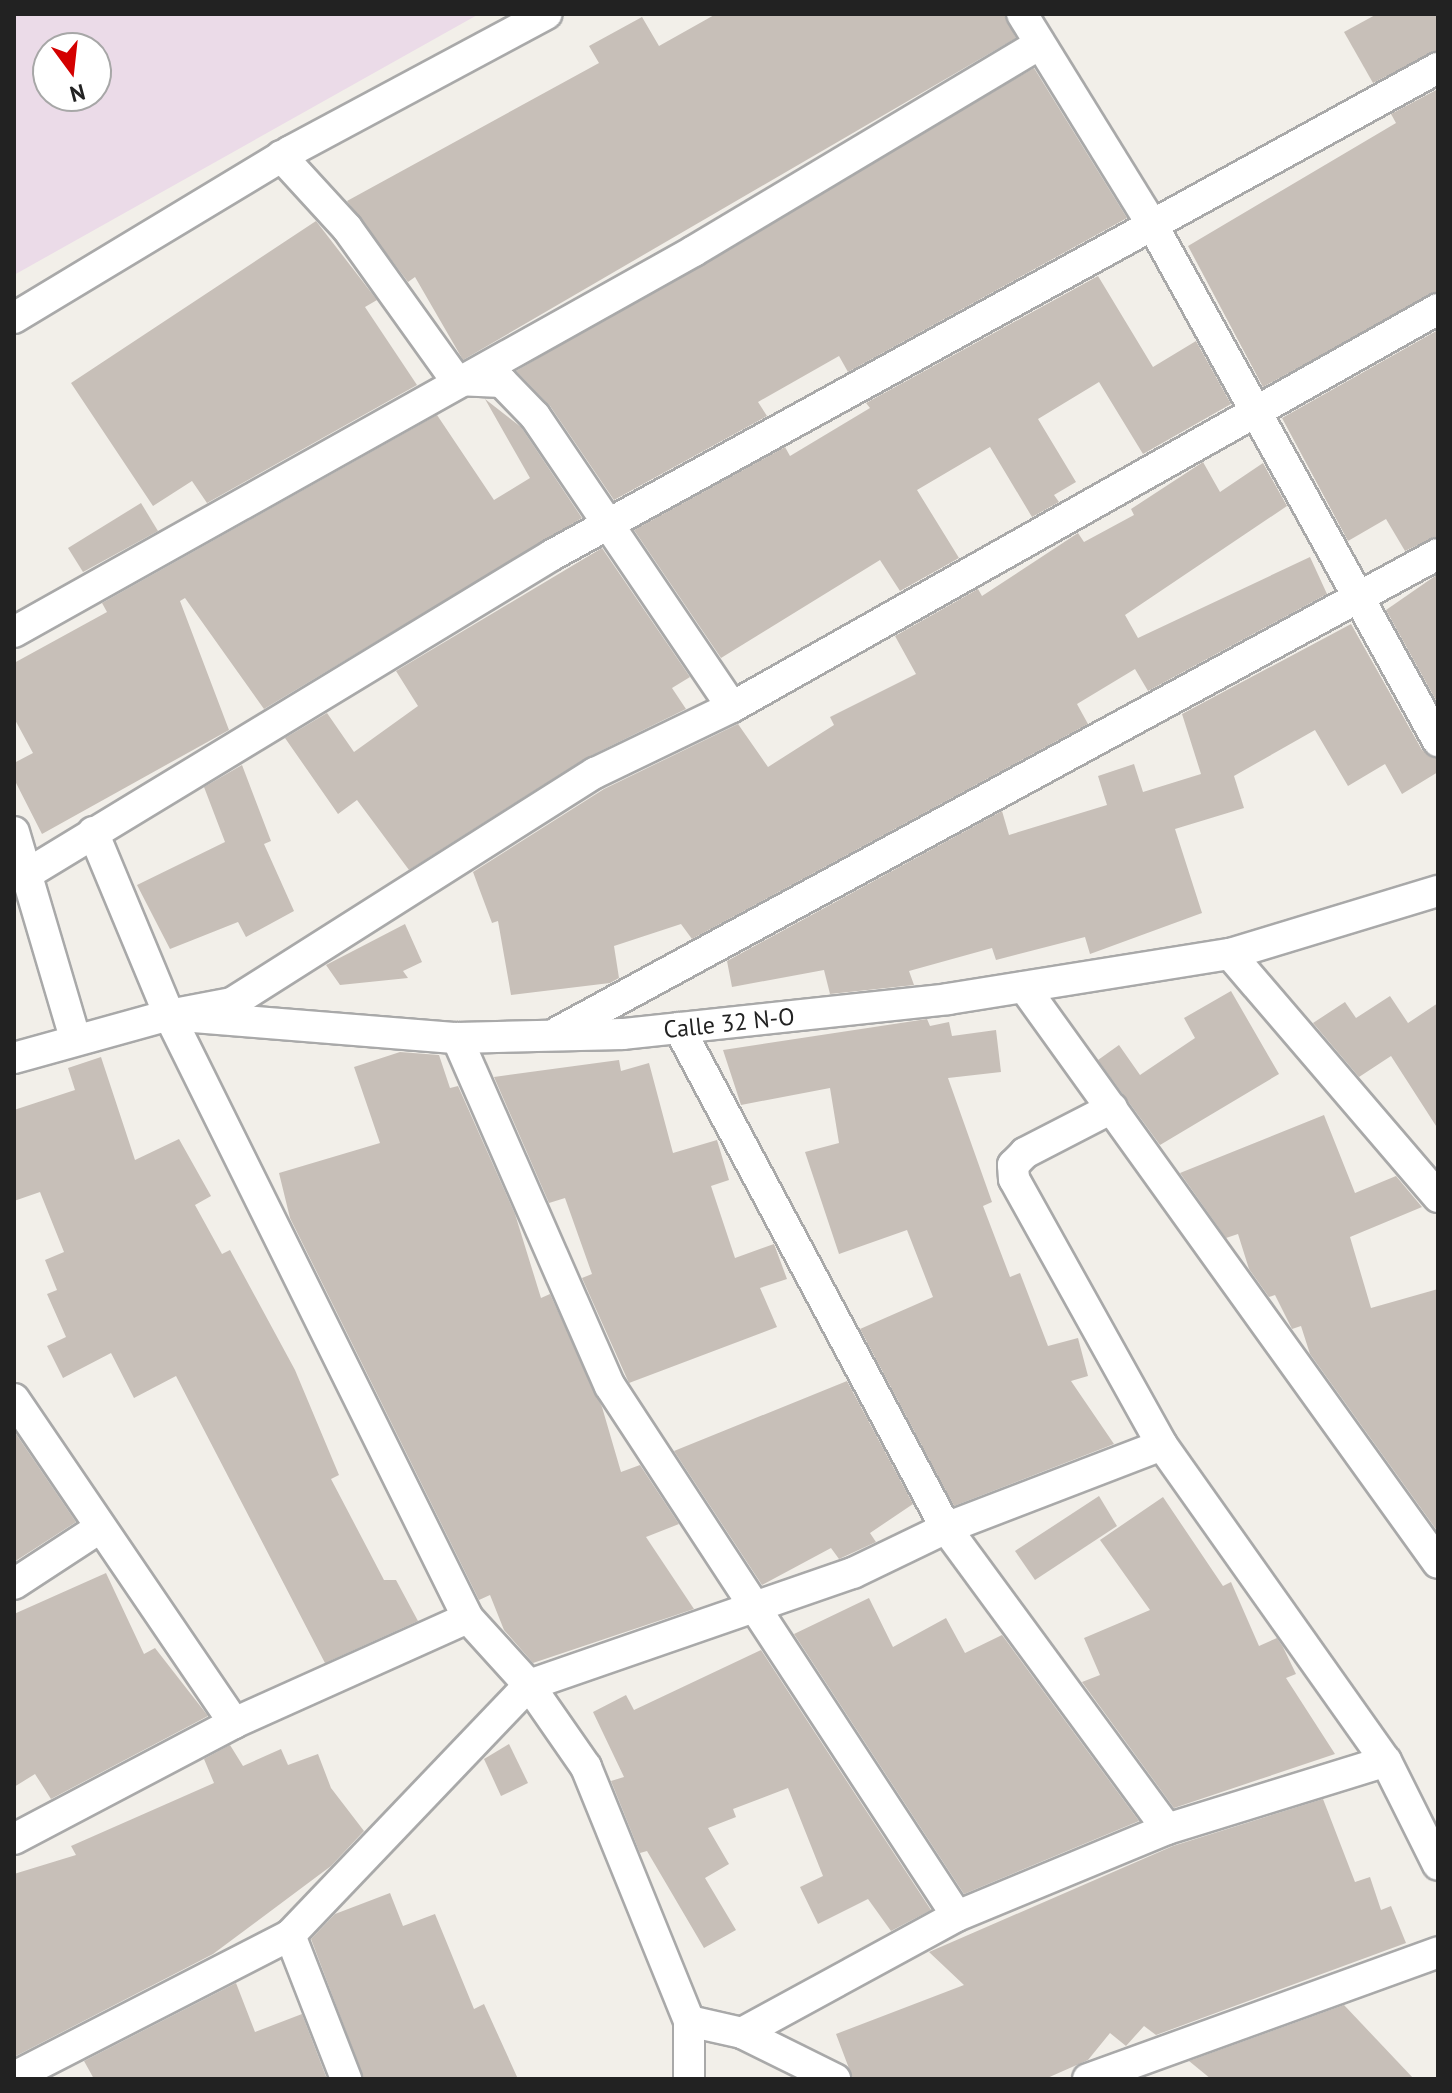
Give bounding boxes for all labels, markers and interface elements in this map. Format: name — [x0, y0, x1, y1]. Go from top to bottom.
north arrow — [32, 32, 112, 112]
text: N — [67, 78, 88, 109]
street label: Calle 32 N-O — [662, 1002, 796, 1044]

